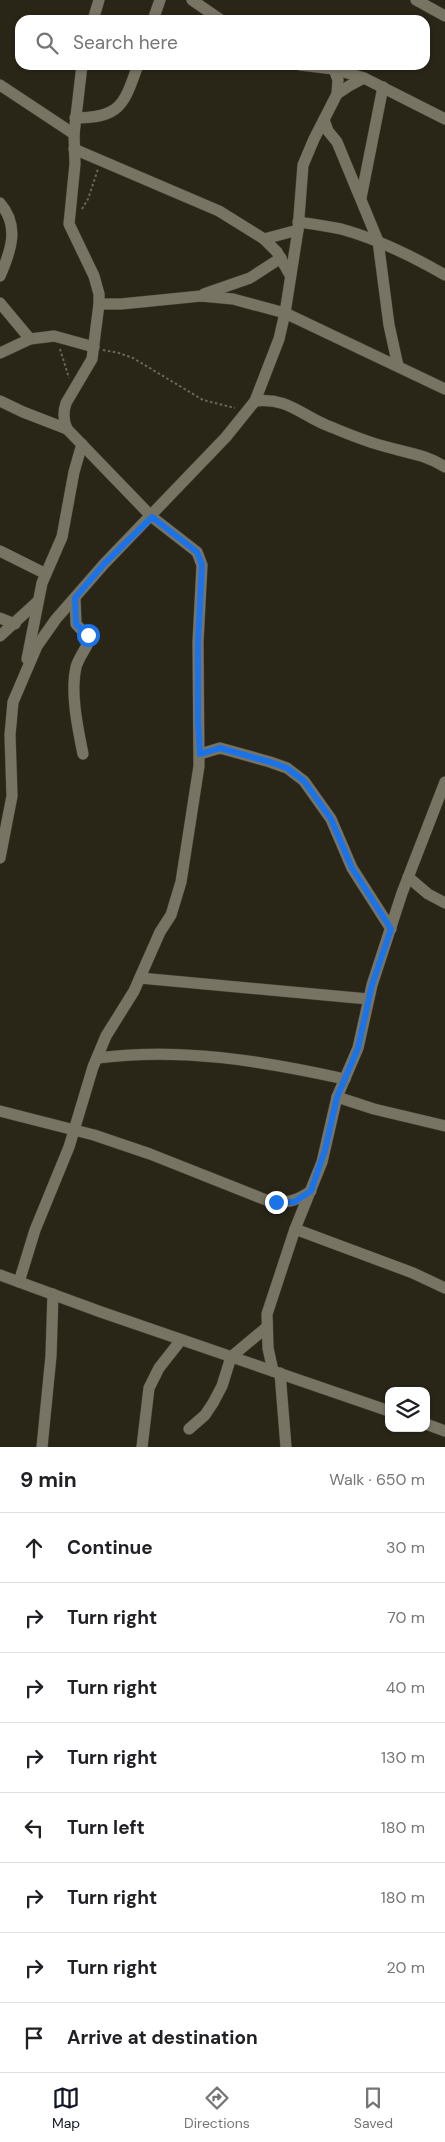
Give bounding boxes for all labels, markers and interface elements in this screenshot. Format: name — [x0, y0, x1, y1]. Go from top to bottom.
search box — [15, 15, 430, 70]
icon: search — [33, 29, 61, 57]
text: Search here — [73, 30, 178, 55]
route start — [77, 624, 100, 647]
route end — [265, 1191, 288, 1214]
map controls — [385, 1387, 430, 1432]
button: layers — [385, 1387, 430, 1432]
text: 9 min — [20, 1466, 77, 1494]
text: Walk · 650 m — [329, 1469, 425, 1490]
icon: ahead — [20, 1534, 48, 1562]
text: Continue — [67, 1535, 153, 1560]
text: 30 m — [386, 1537, 425, 1558]
icon: right — [20, 1604, 48, 1632]
text: Turn right — [67, 1605, 157, 1630]
text: 70 m — [387, 1607, 425, 1628]
icon: right — [20, 1674, 48, 1702]
text: Turn right — [67, 1675, 157, 1700]
text: 40 m — [386, 1677, 425, 1698]
icon: right — [20, 1744, 48, 1772]
text: Turn right — [67, 1745, 157, 1770]
text: 130 m — [381, 1747, 425, 1768]
icon: left — [20, 1814, 48, 1842]
text: Turn left — [67, 1815, 145, 1840]
text: 180 m — [381, 1817, 425, 1838]
icon: right — [20, 1884, 48, 1912]
text: Turn right — [67, 1885, 157, 1910]
text: 180 m — [381, 1887, 425, 1908]
icon: right — [20, 1954, 48, 1982]
text: Turn right — [67, 1955, 157, 1980]
text: 20 m — [386, 1957, 425, 1978]
icon: arrive — [20, 2024, 48, 2052]
text: Arrive at destination — [67, 2025, 258, 2050]
tab: Map — [52, 2084, 80, 2132]
tab: Directions — [184, 2084, 250, 2132]
tab: Saved — [354, 2084, 393, 2132]

